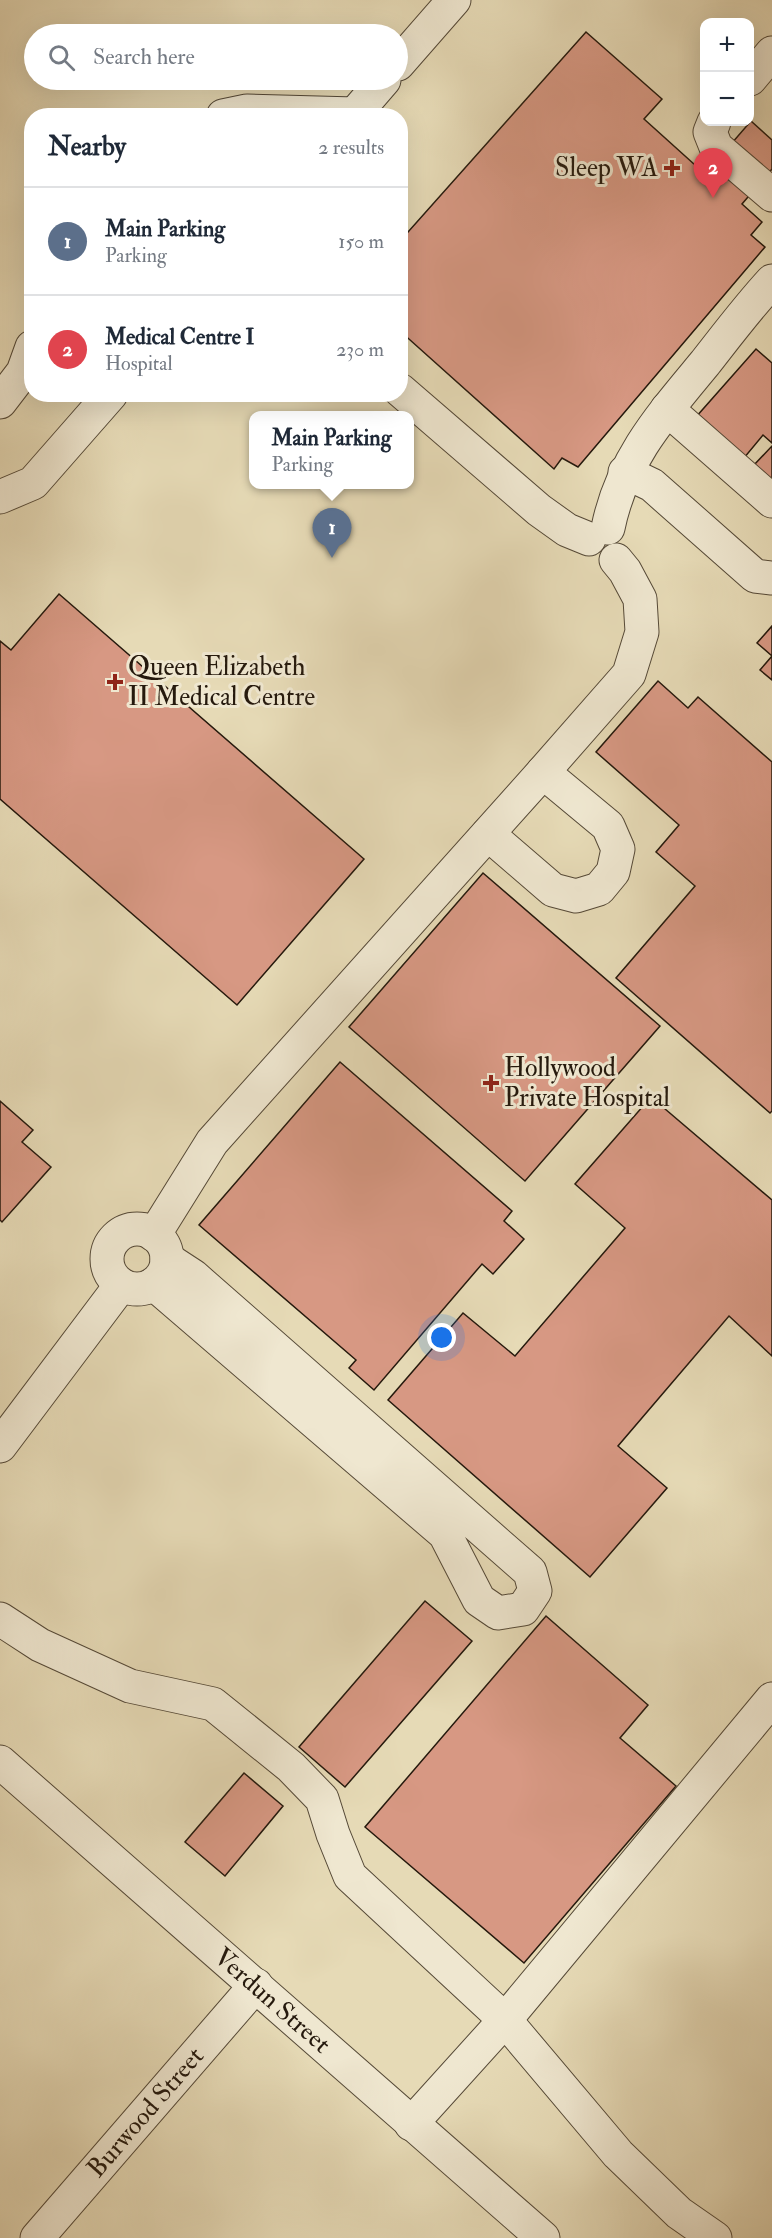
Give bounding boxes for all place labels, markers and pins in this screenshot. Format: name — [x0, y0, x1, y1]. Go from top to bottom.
pin: 2 — [694, 148, 732, 198]
place label: Sleep WA — [555, 152, 658, 185]
marker: Sleep WA — [663, 159, 681, 177]
pin: 1 — [312, 508, 352, 558]
place label: Queen Elizabeth II Medical Centre — [128, 651, 315, 713]
marker: Queen Elizabeth II Medical Centre — [106, 673, 124, 691]
place label: Hollywood Private Hospital — [504, 1052, 670, 1115]
marker: Hollywood Private Hospital — [482, 1074, 500, 1092]

